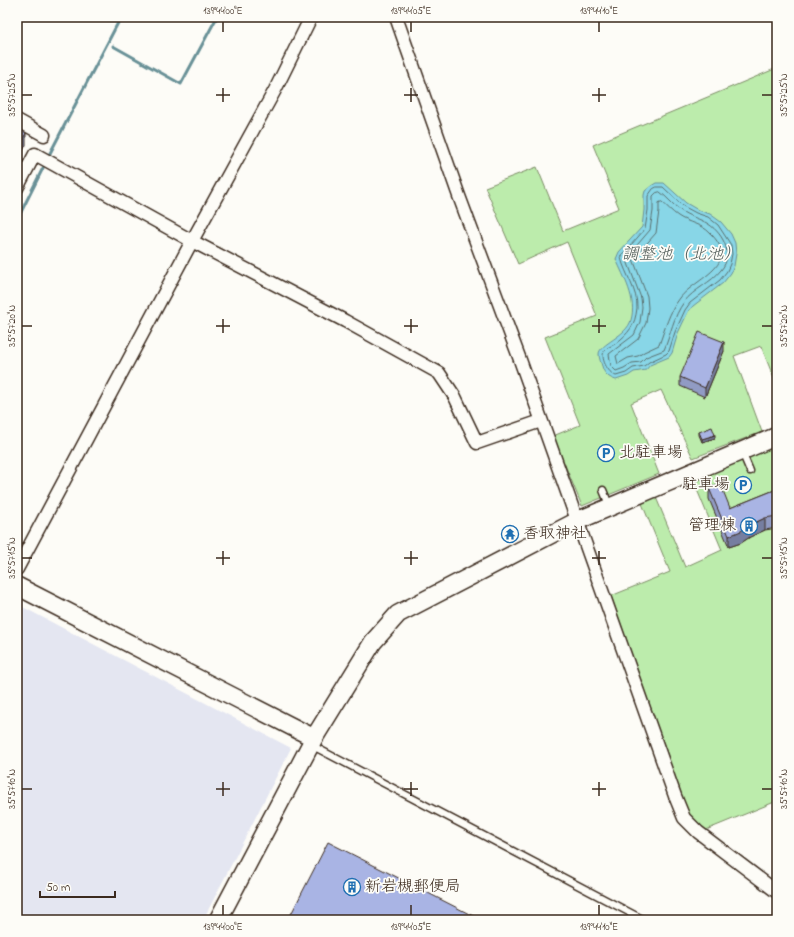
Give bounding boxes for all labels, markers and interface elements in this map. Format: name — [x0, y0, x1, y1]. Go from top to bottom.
text: 139°44'00"E — [203, 4, 243, 19]
text: 139°44'05"E — [391, 4, 431, 19]
text: 139°44'10"E — [580, 4, 618, 19]
text: 35°57'25"N — [5, 73, 20, 117]
text: 35°57'25"N — [777, 73, 792, 117]
water label: 調整池（北池） — [622, 242, 741, 267]
text: 35°57'20"N — [5, 305, 20, 347]
text: 35°57'20"N — [777, 305, 792, 347]
place label: 北駐車場 — [619, 441, 683, 465]
parking icon: 北駐車場 — [596, 443, 616, 463]
place label: 駐車場 — [682, 473, 730, 497]
parking icon: 駐車場 — [733, 475, 753, 495]
place label: 管理棟 — [688, 514, 736, 538]
building icon: 管理棟 — [739, 516, 759, 536]
place label: 香取神社 — [523, 522, 587, 546]
temple icon: 香取神社 — [500, 524, 520, 544]
text: 35°57'15"N — [5, 537, 20, 579]
text: 35°57'15"N — [777, 537, 792, 579]
text: 35°57'10"N — [5, 769, 20, 809]
text: 35°57'10"N — [777, 769, 792, 809]
scale bar — [40, 873, 115, 899]
place label: 新岩槻郵便局 — [365, 875, 461, 899]
building icon: 新岩槻郵便局 — [342, 877, 362, 897]
text: 50 m — [46, 879, 70, 897]
text: 139°44'00"E — [203, 920, 243, 935]
text: 139°44'05"E — [391, 920, 431, 935]
text: 139°44'10"E — [580, 920, 618, 935]

